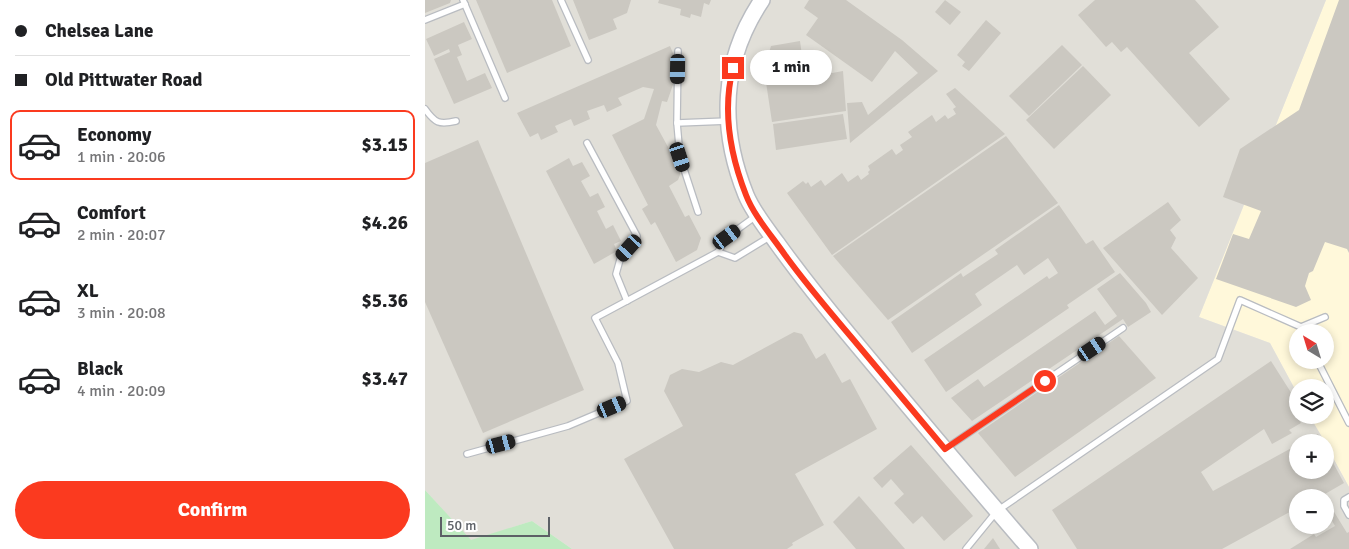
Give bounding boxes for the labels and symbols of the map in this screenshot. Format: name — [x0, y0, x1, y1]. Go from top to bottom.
callout: 1 min — [751, 50, 833, 86]
car — [670, 54, 685, 84]
route end — [722, 57, 744, 79]
car — [668, 140, 691, 174]
car — [710, 222, 743, 252]
car — [613, 232, 644, 264]
north arrow — [1289, 324, 1334, 369]
car — [1075, 334, 1108, 364]
route start — [1034, 370, 1056, 392]
car — [595, 394, 628, 420]
car — [484, 433, 517, 455]
scale bar — [440, 514, 550, 537]

